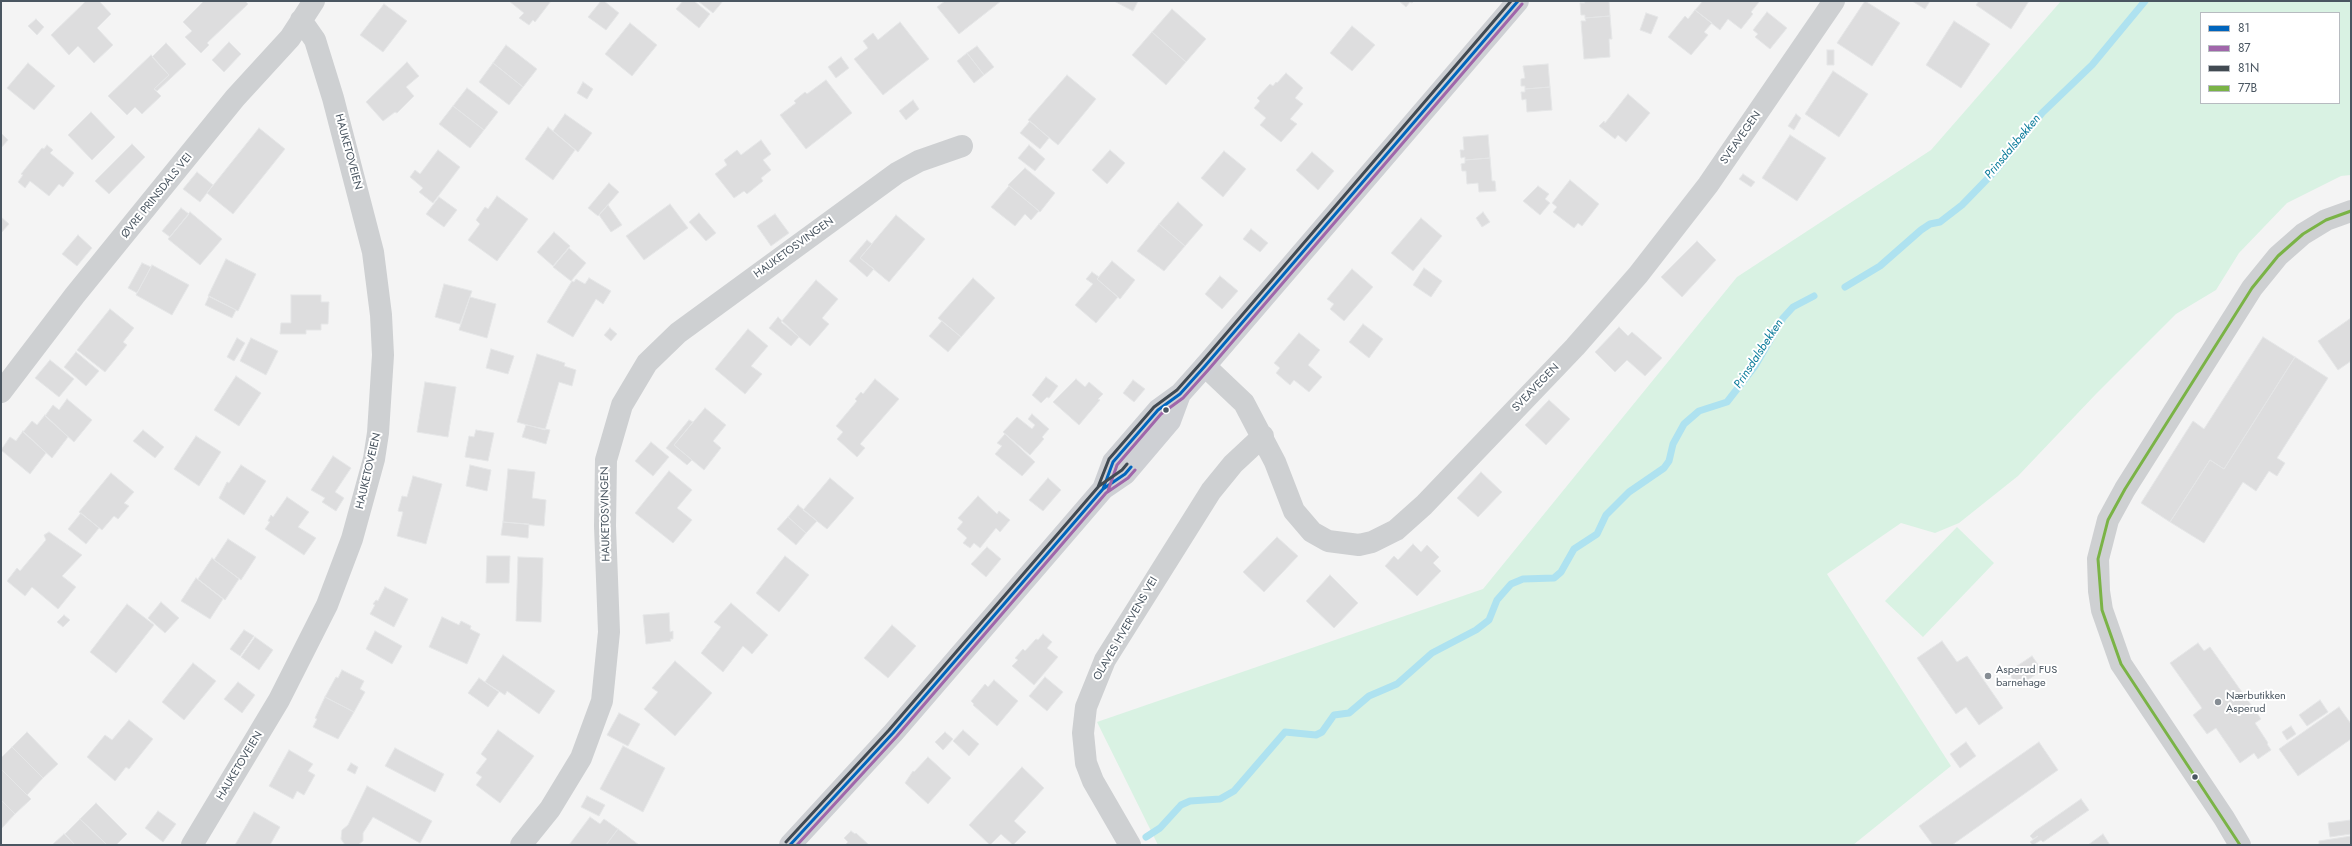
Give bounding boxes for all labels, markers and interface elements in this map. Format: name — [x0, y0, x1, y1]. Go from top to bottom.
legend — [2200, 12, 2340, 104]
text: 81 — [2238, 19, 2250, 37]
text: 87 — [2238, 39, 2251, 57]
text: 81N — [2238, 59, 2259, 77]
text: 77B — [2238, 79, 2257, 97]
street label: SVEAVEGEN — [1718, 109, 1764, 167]
water label: Prinsdalsbekken — [1982, 112, 2044, 182]
street label: HAUKETOVEIEN — [332, 113, 364, 191]
street label: ØVRE PRINSDALS VEI — [119, 151, 195, 241]
street label: HAUKETOSVINGEN — [752, 215, 836, 281]
water label: Prinsdalsbekken — [1731, 317, 1787, 391]
street label: SVEAVEGEN — [1510, 361, 1562, 415]
unlabelled marker — [1161, 405, 1171, 415]
street label: HAUKETOVEIEN — [354, 432, 384, 510]
street label: HAUKETOSVINGEN — [599, 466, 613, 562]
street label: OLAVES HVERVENS VEI — [1091, 575, 1161, 683]
place label: Asperud FUS barnehage — [1996, 663, 2057, 689]
marker: Asperud FUS barnehage — [1983, 671, 1993, 681]
place label: Nærbutikken Asperud — [2226, 689, 2286, 715]
marker: Nærbutikken Asperud — [2213, 697, 2223, 707]
street label: HAUKETOVEIEN — [214, 729, 266, 803]
unlabelled marker — [2190, 772, 2200, 782]

